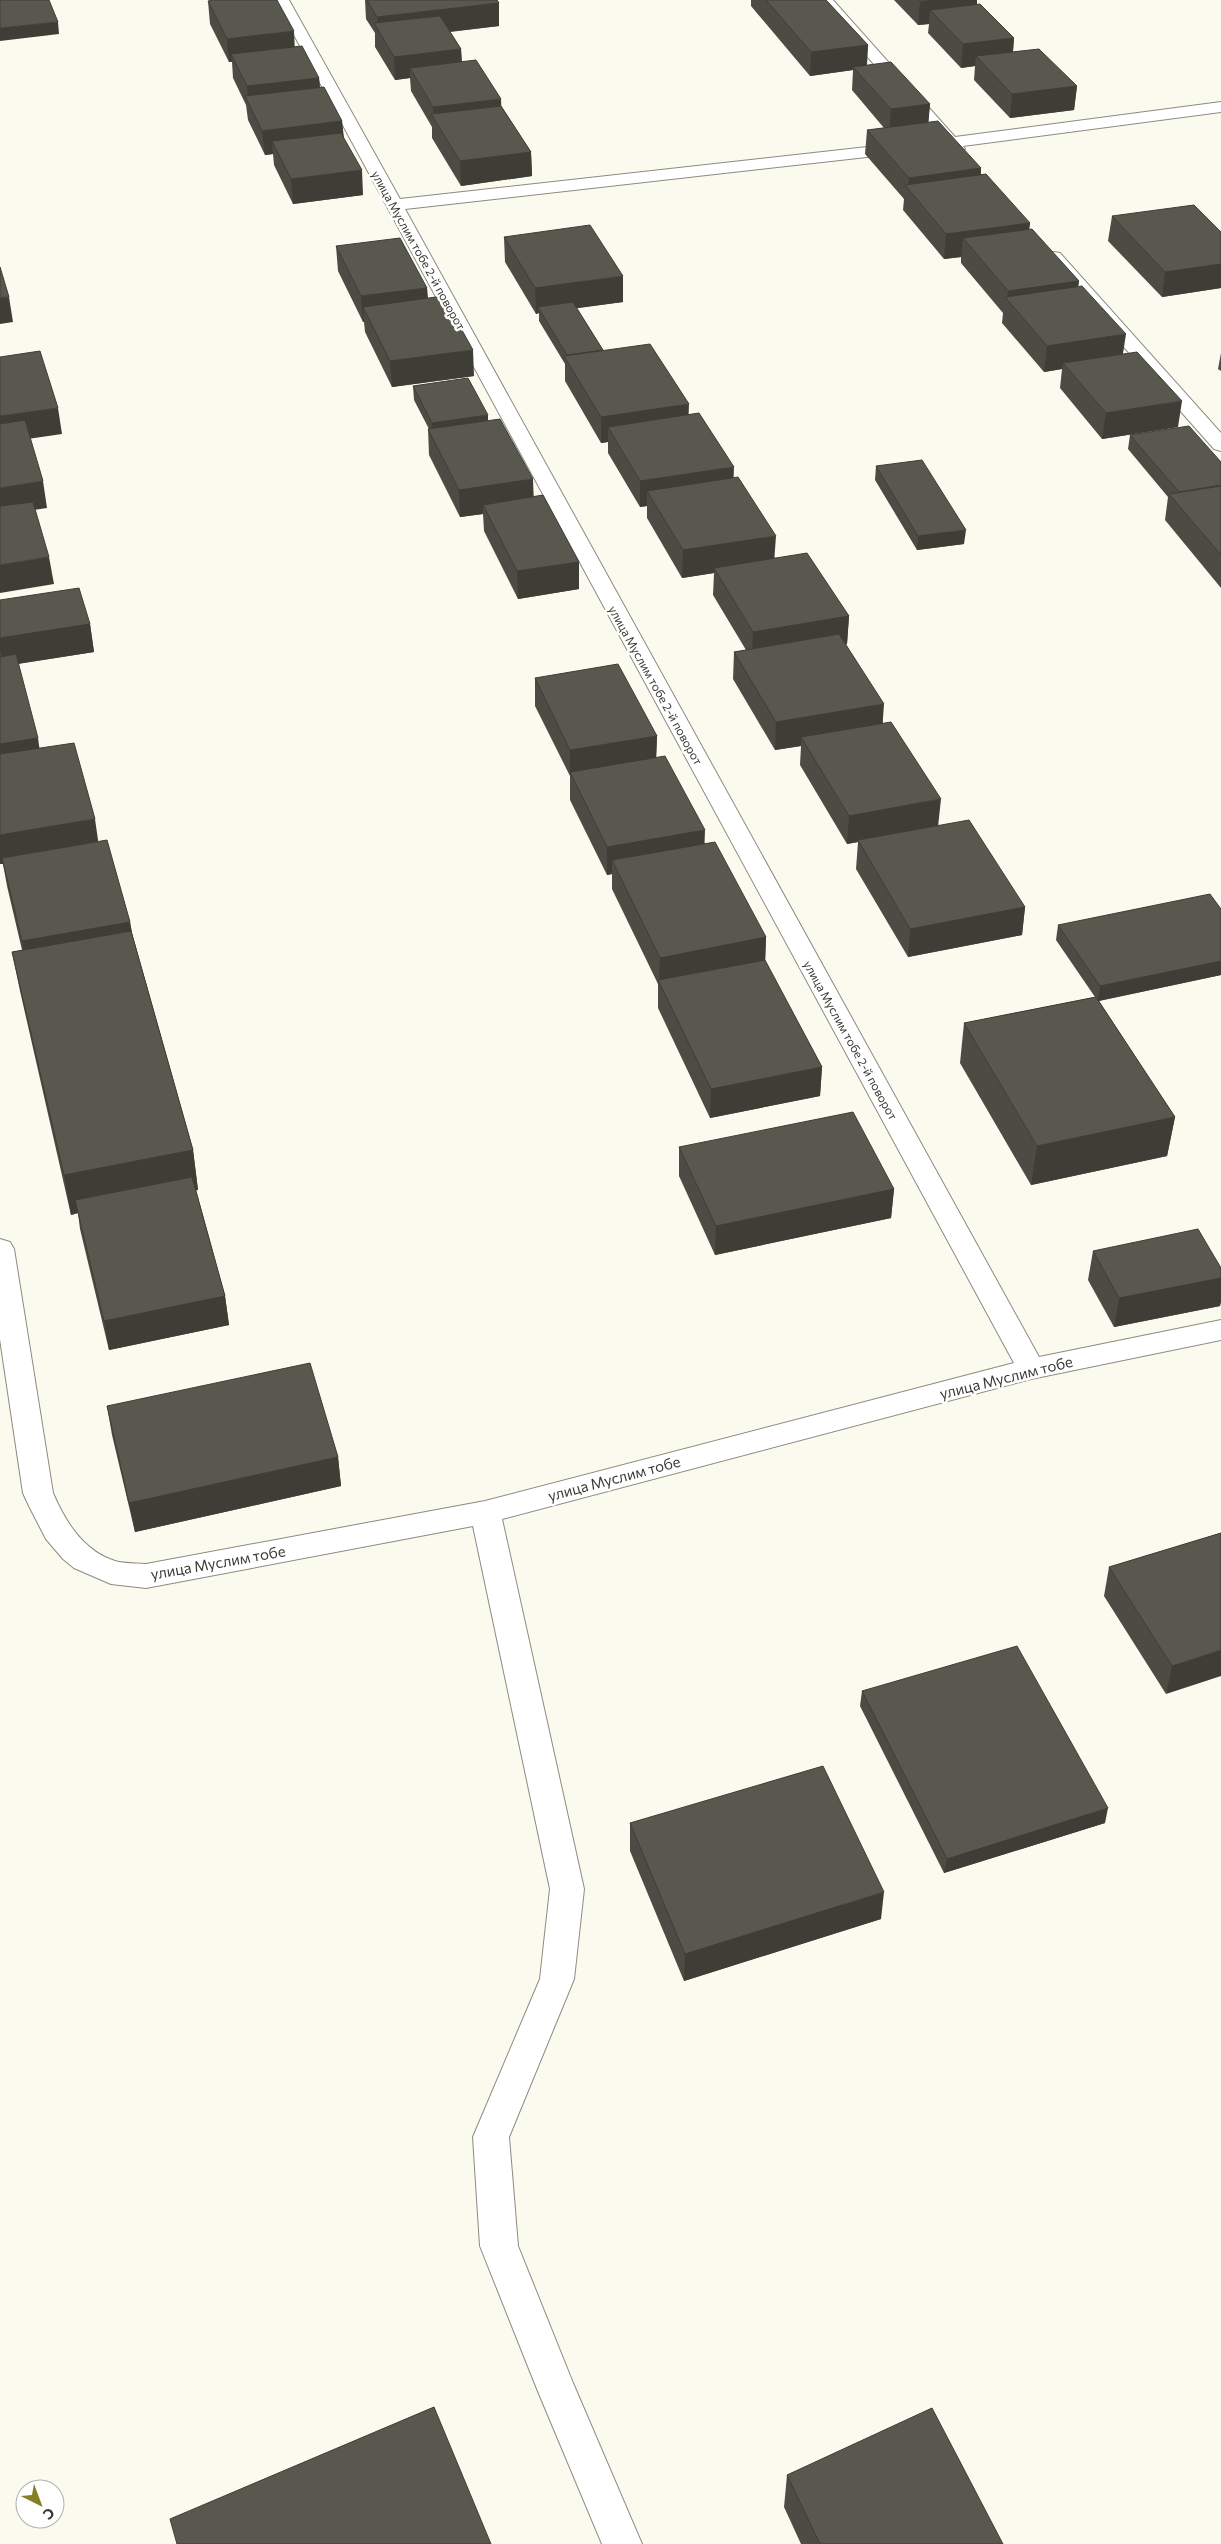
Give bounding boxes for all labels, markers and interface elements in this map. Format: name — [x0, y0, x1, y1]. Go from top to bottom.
street label: улица Муслим тобе 2-й поворот — [369, 168, 469, 332]
street label: улица Муслим тобе 2-й поворот — [606, 603, 706, 767]
street label: улица Муслим тобе 2-й поворот — [801, 958, 901, 1122]
street label: улица Муслим тобе — [938, 1352, 1074, 1402]
street label: улица Муслим тобе — [546, 1452, 682, 1504]
street label: улица Муслим тобе — [149, 1541, 287, 1583]
north arrow — [15, 2479, 65, 2529]
text: С — [40, 2505, 58, 2524]

